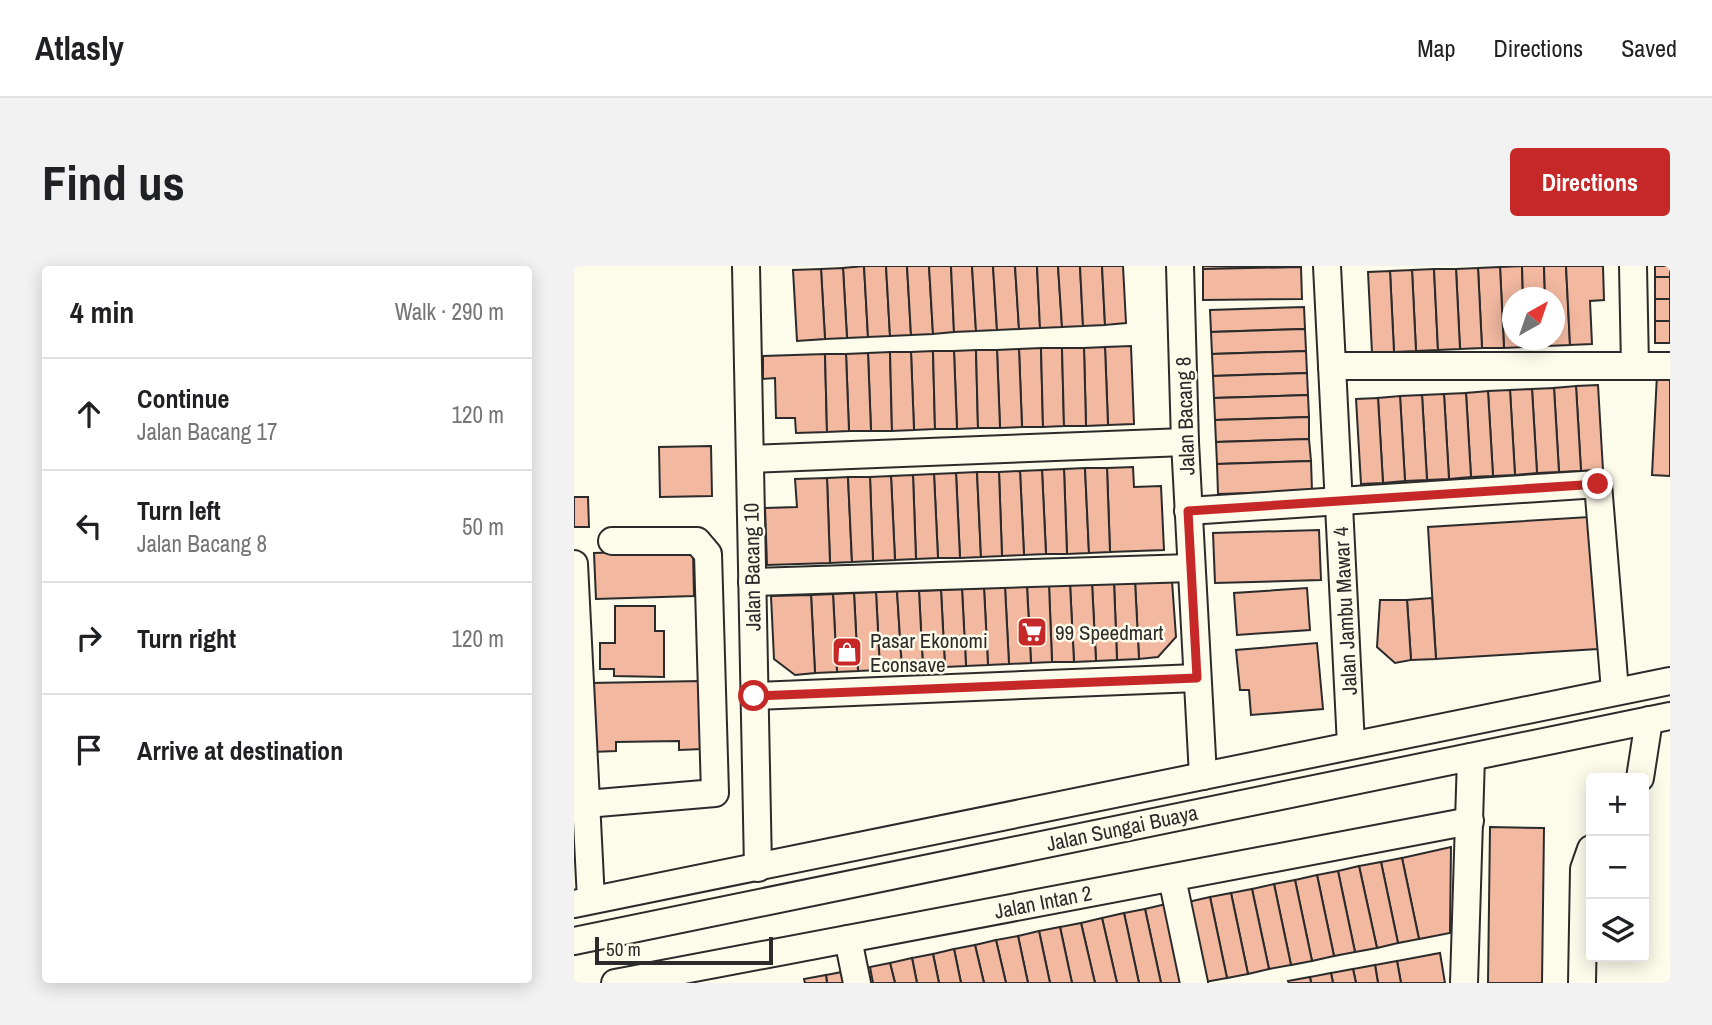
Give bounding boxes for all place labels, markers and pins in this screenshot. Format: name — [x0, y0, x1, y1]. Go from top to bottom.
supermarket icon: 99 Speedmart — [1015, 615, 1049, 649]
place label: 99 Speedmart — [1055, 618, 1163, 647]
place label: Pasar Ekonomi Econsave — [870, 626, 988, 679]
shop icon: Pasar Ekonomi Econsave — [830, 635, 864, 669]

